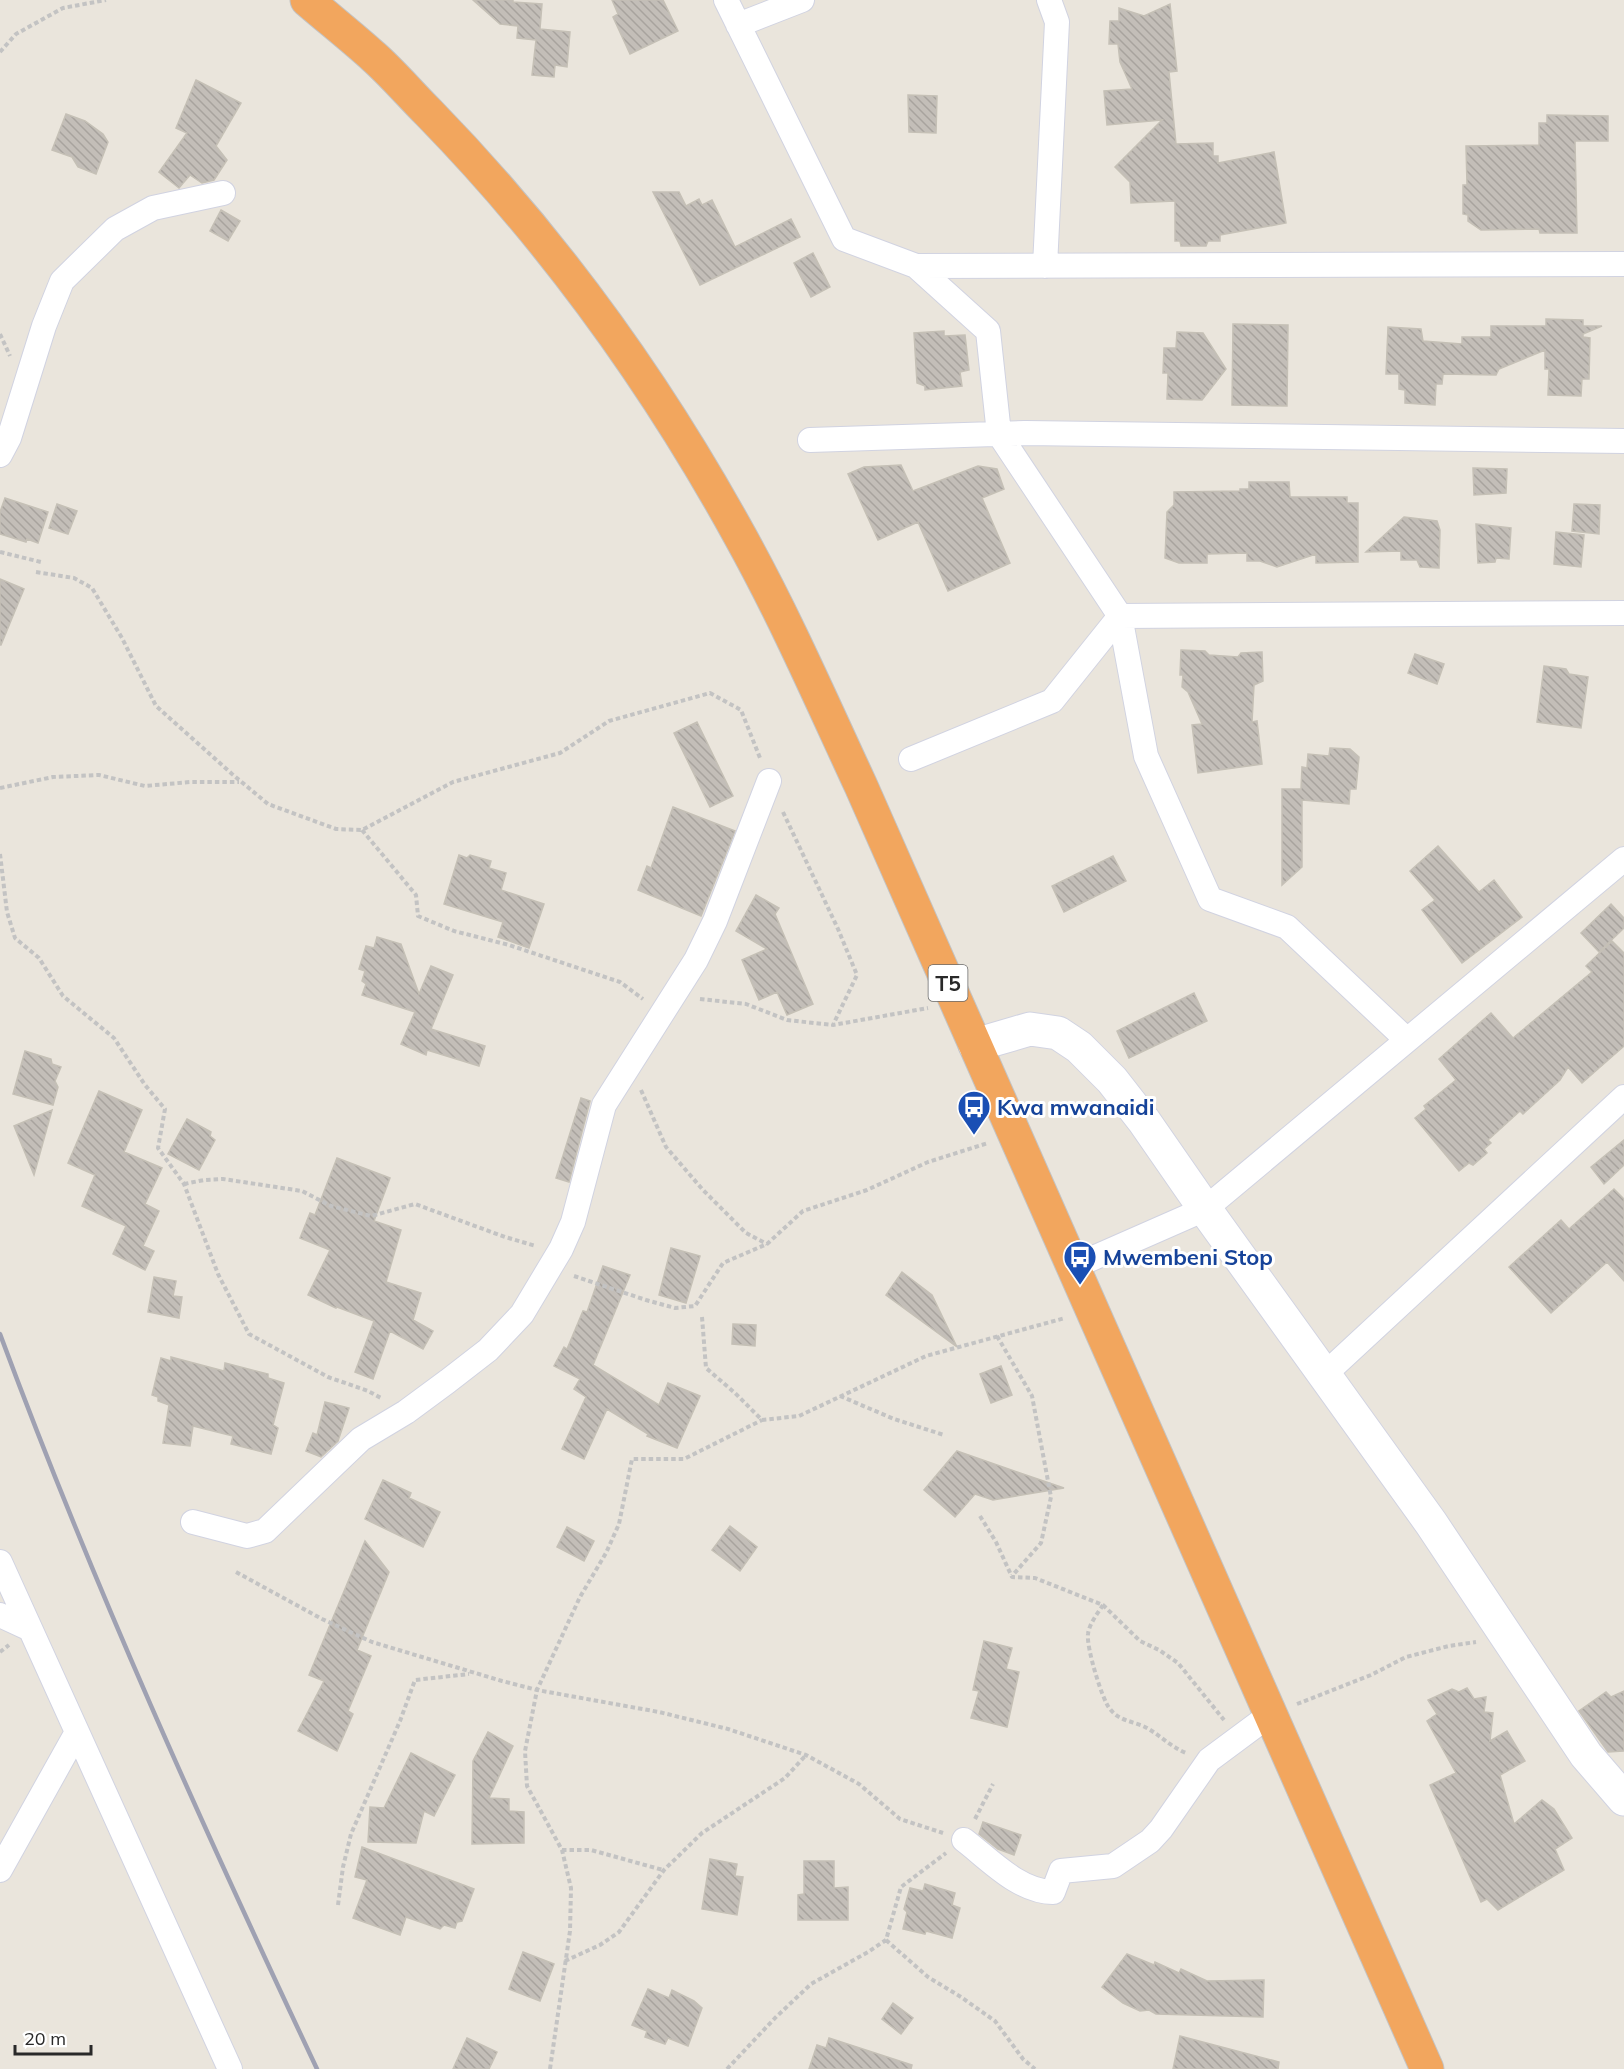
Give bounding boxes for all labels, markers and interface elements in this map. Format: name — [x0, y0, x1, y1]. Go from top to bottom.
road number: T5 — [928, 965, 968, 1001]
bus stop icon: Kwa mwanaidi — [956, 1089, 992, 1136]
place label: Kwa mwanaidi — [997, 1093, 1154, 1121]
bus stop icon: Mwembeni Stop — [1062, 1239, 1098, 1286]
place label: Mwembeni Stop — [1103, 1243, 1273, 1271]
scale bar — [15, 2018, 92, 2056]
text: 20 m — [24, 2027, 66, 2050]

